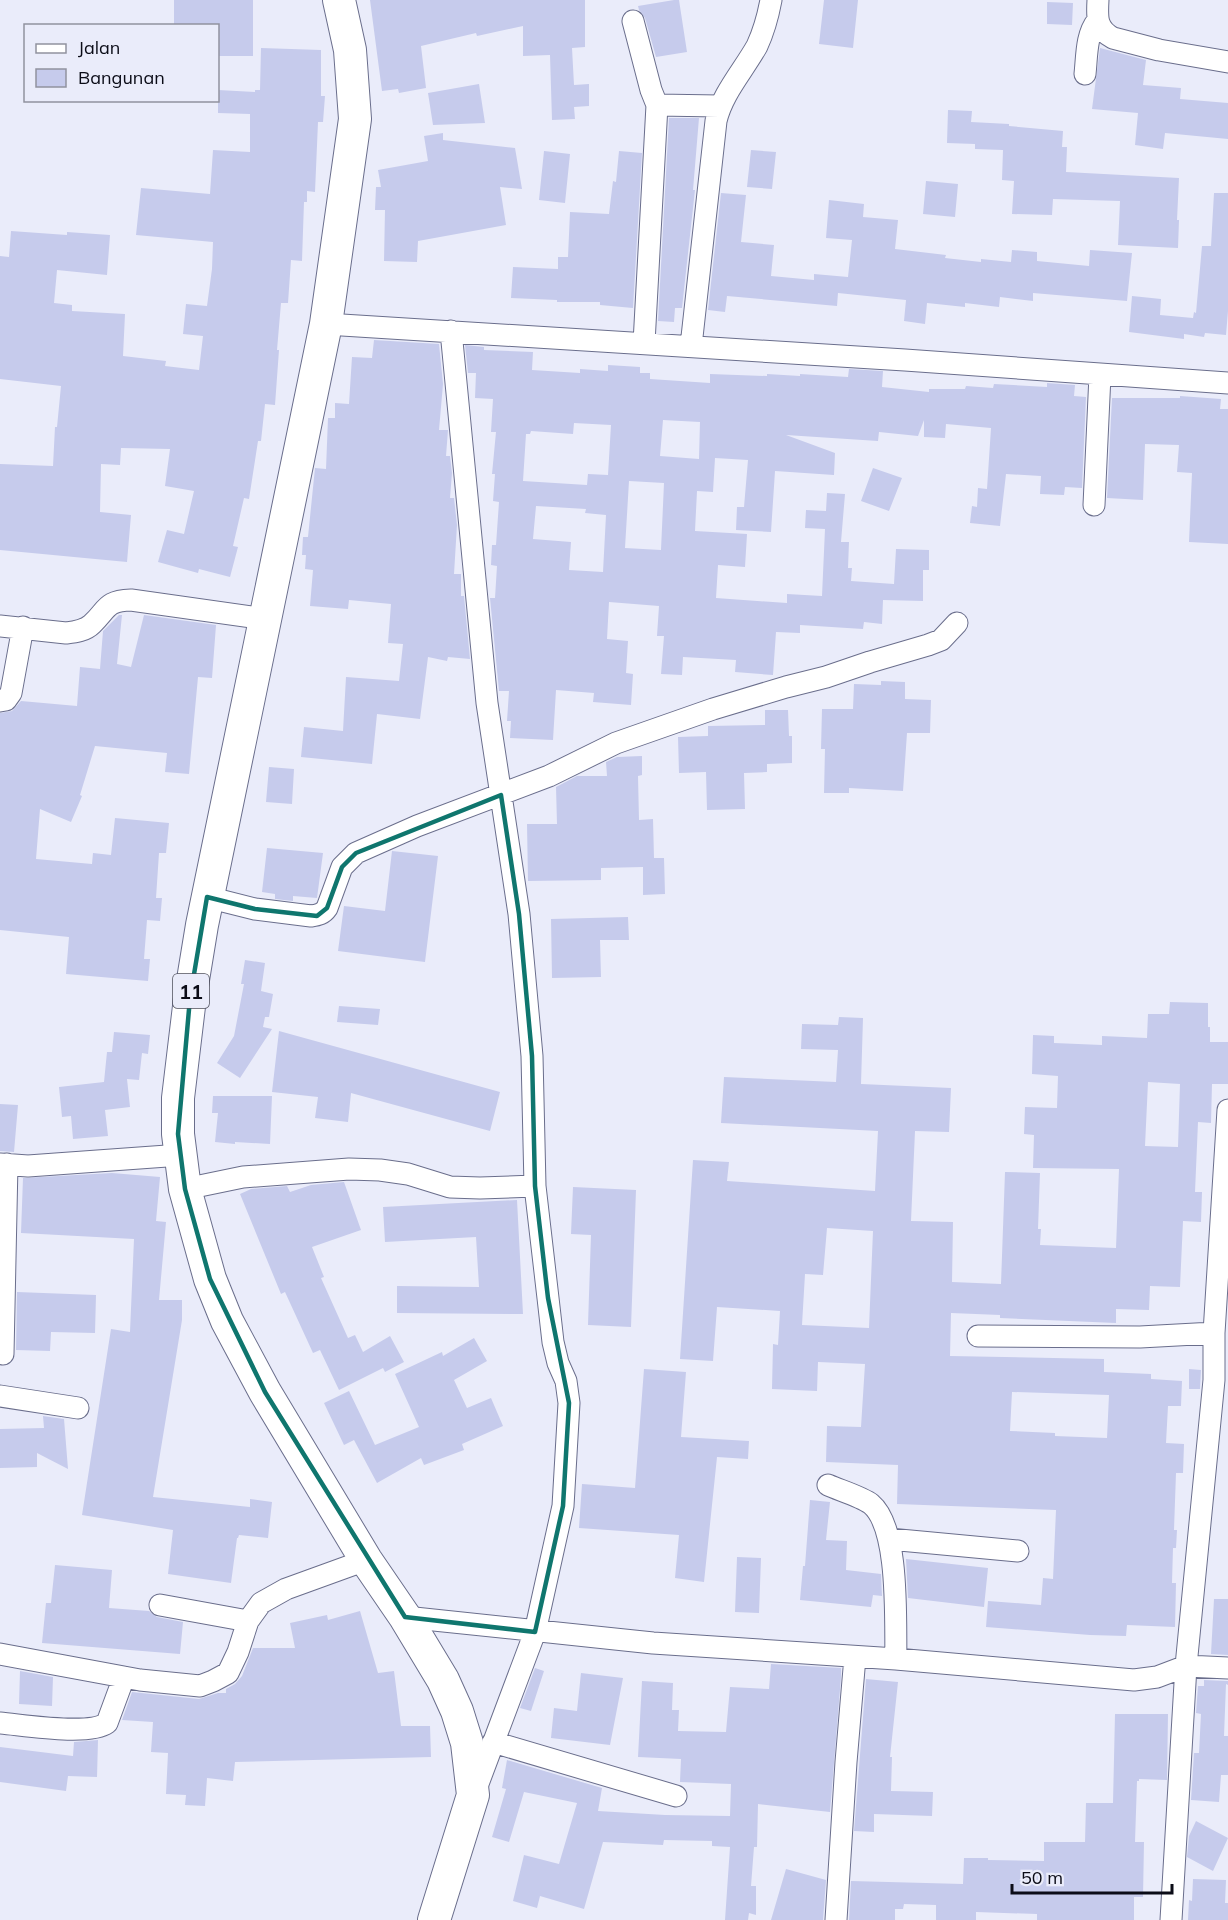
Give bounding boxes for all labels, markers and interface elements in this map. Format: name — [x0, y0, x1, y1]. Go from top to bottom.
legend — [24, 24, 219, 102]
text: Jalan — [78, 36, 120, 59]
text: Bangunan — [78, 66, 165, 89]
road number: 11 — [173, 974, 209, 1008]
scale bar — [1012, 1857, 1172, 1895]
text: 50 m — [1021, 1866, 1063, 1889]

